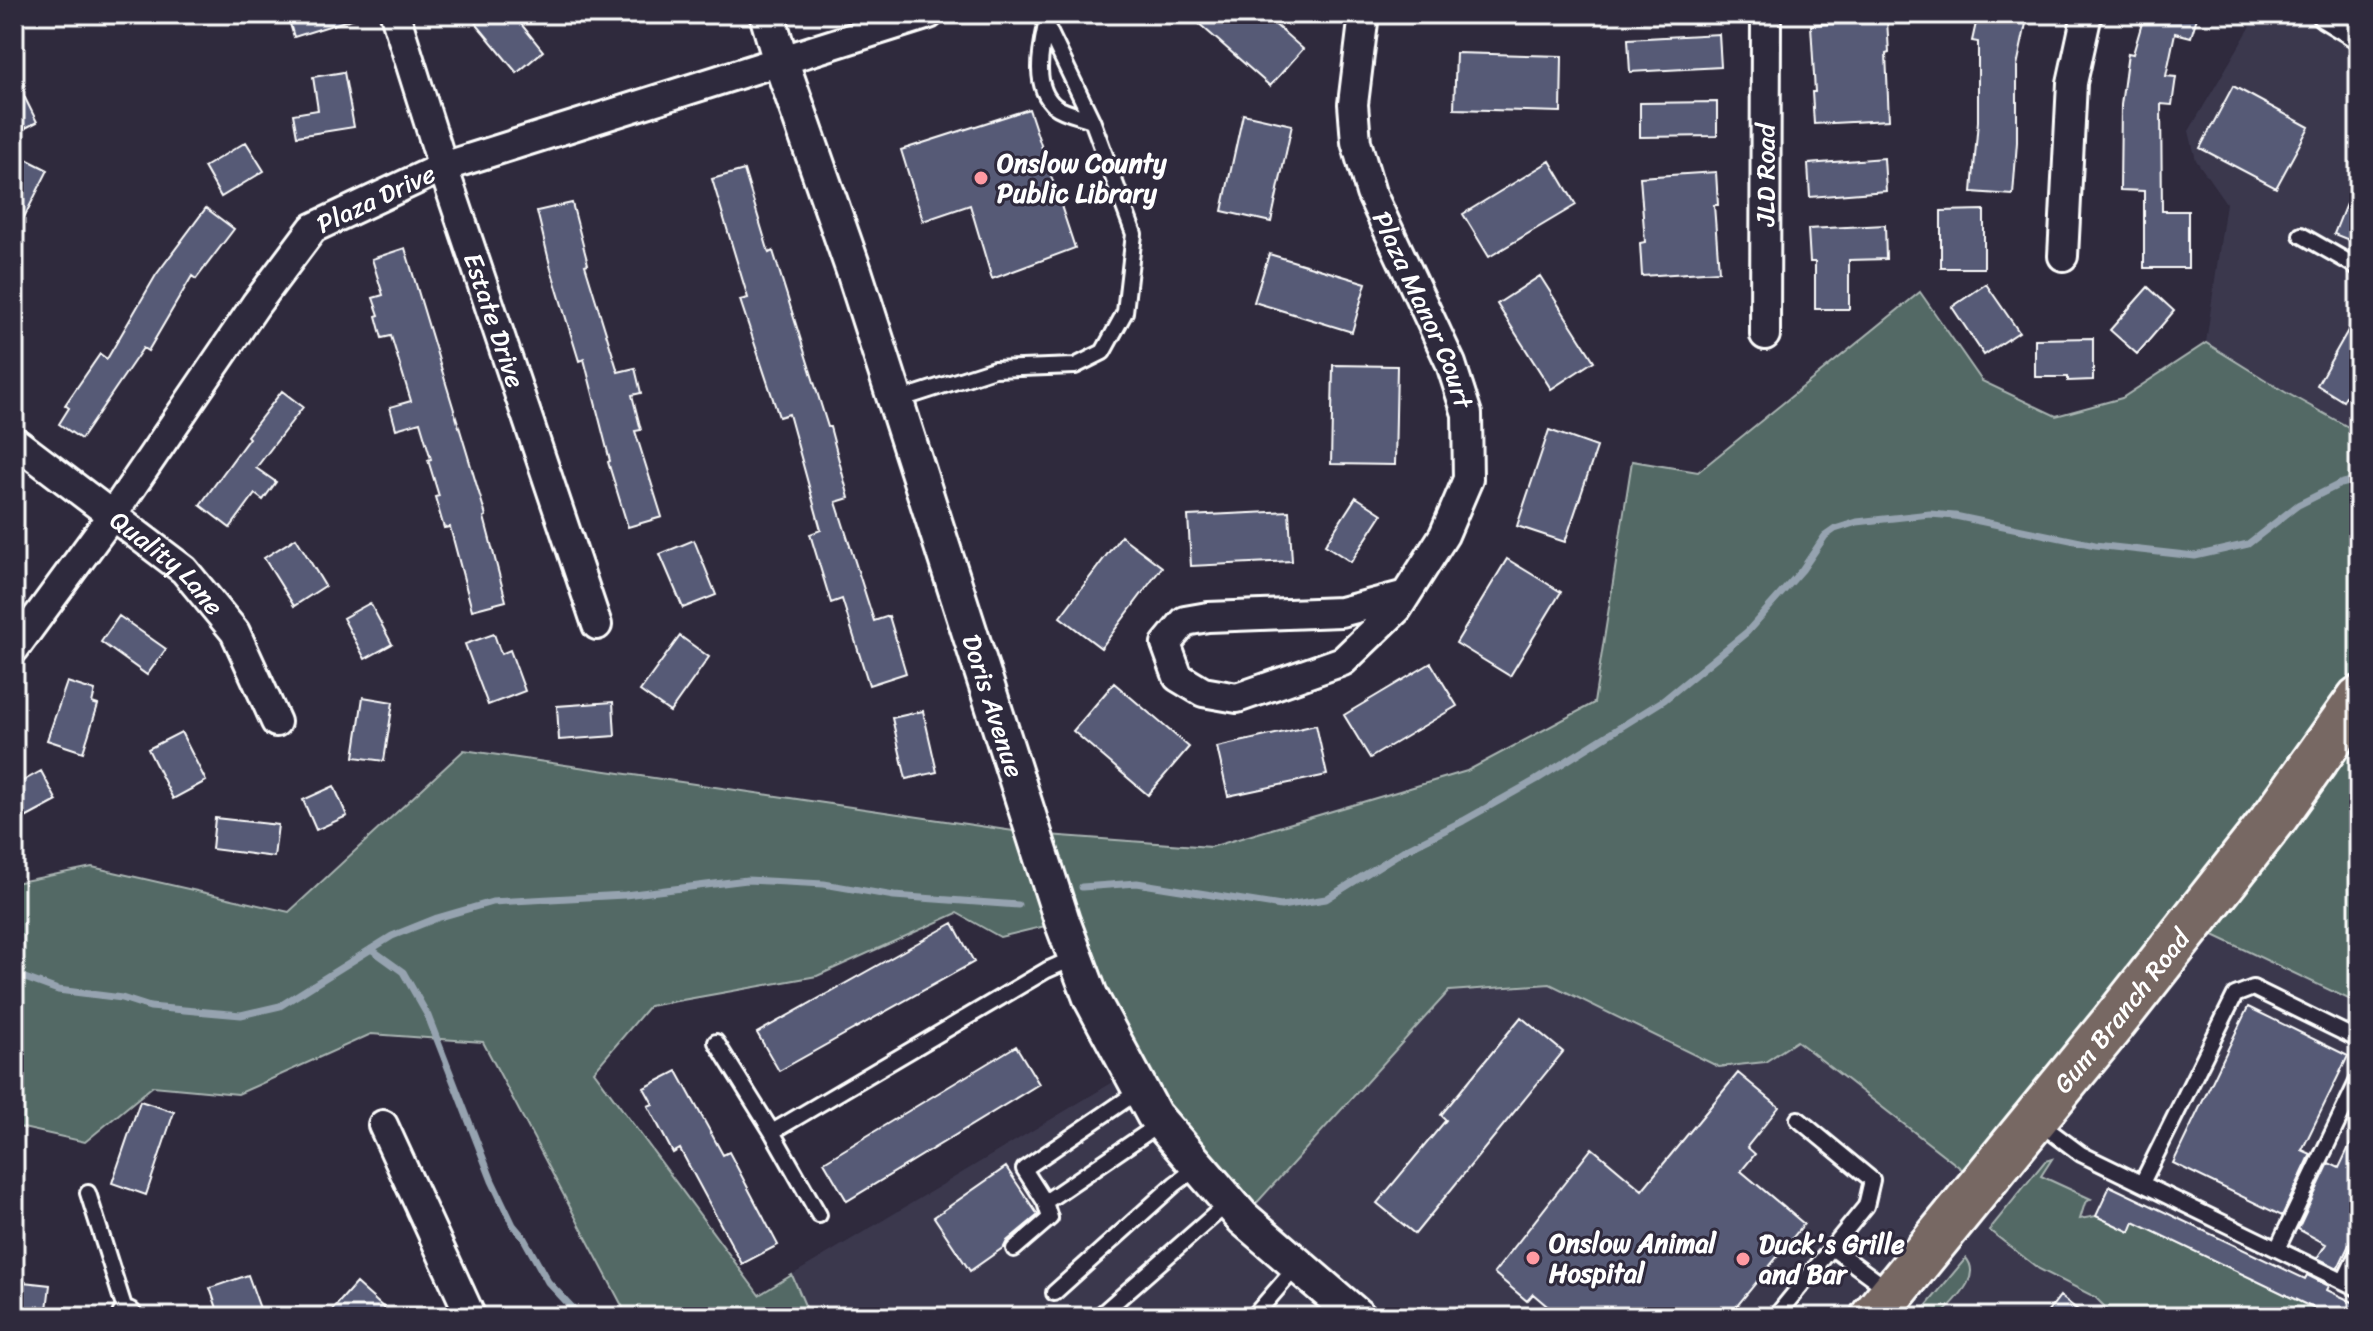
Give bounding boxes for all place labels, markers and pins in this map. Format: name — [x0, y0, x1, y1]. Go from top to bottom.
place label: Onslow County Public Library — [997, 140, 1167, 216]
marker: Onslow County Public Library — [972, 169, 990, 187]
place label: Onslow Animal Hospital — [1549, 1220, 1717, 1296]
place label: Duck's Grille and Bar — [1758, 1221, 1905, 1297]
marker: Onslow Animal Hospital — [1524, 1249, 1542, 1267]
marker: Duck's Grille and Bar — [1734, 1250, 1752, 1268]

